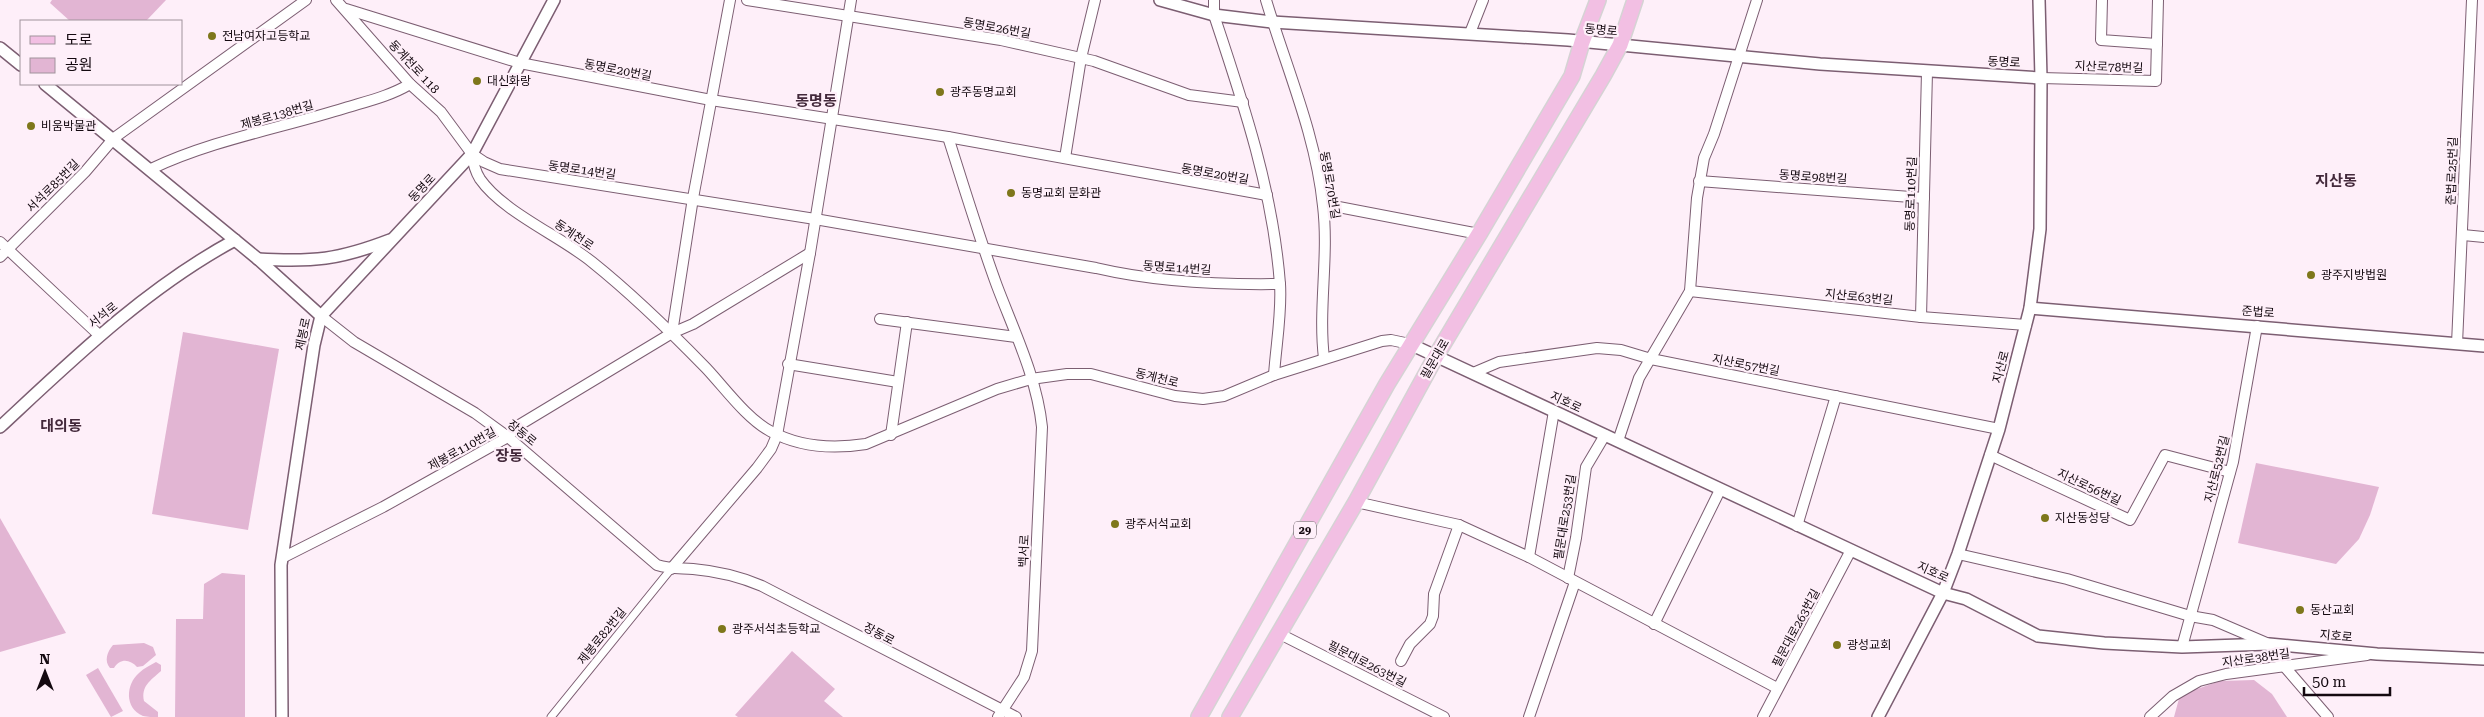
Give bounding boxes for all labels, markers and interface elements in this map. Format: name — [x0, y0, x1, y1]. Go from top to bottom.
street label: 동명로26번길 — [962, 15, 1032, 41]
legend — [20, 20, 182, 85]
street label: 동명로 — [1584, 22, 1618, 38]
place label: 전남여자고등학교 — [222, 29, 310, 43]
marker: 전남여자고등학교 — [206, 30, 218, 42]
text: 도로 — [65, 31, 93, 49]
street label: 동계천로 118 — [386, 38, 442, 97]
street label: 동명로 — [1987, 54, 2021, 70]
text: 공원 — [65, 56, 93, 74]
street label: 동명로20번길 — [583, 57, 653, 83]
street label: 지산로78번길 — [2074, 59, 2144, 75]
place label: 대신화랑 — [487, 74, 531, 88]
marker: 대신화랑 — [471, 75, 483, 87]
place label: 광주동명교회 — [950, 85, 1016, 99]
marker: 광주동명교회 — [934, 86, 946, 98]
district label: 동명동 — [795, 92, 837, 110]
street label: 제봉로138번길 — [239, 98, 315, 132]
place label: 비움박물관 — [41, 119, 96, 133]
marker: 비움박물관 — [25, 120, 37, 132]
street label: 준법로25번길 — [2444, 136, 2460, 206]
street label: 동명로70번길 — [1317, 150, 1343, 220]
street label: 동명로110번길 — [1903, 156, 1919, 232]
street label: 서석로85번길 — [24, 157, 82, 215]
street label: 동명로14번길 — [547, 158, 617, 182]
street label: 동명로20번길 — [1180, 161, 1250, 187]
street label: 동명로98번길 — [1778, 168, 1848, 186]
street label: 동명로 — [406, 171, 438, 205]
district label: 지산동 — [2315, 172, 2357, 190]
place label: 동명교회 문화관 — [1021, 186, 1101, 200]
marker: 동명교회 문화관 — [1005, 187, 1017, 199]
street label: 동계천로 — [552, 217, 596, 253]
street label: 동명로14번길 — [1142, 259, 1212, 277]
place label: 광주지방법원 — [2321, 268, 2387, 282]
marker: 광주지방법원 — [2305, 269, 2317, 281]
street label: 지산로63번길 — [1824, 286, 1894, 308]
street label: 서석로 — [86, 299, 120, 331]
street label: 준법로 — [2241, 304, 2275, 320]
street label: 제봉로 — [293, 316, 313, 352]
street label: 필문대로 — [1418, 336, 1452, 382]
street label: 지산로 — [1990, 349, 2012, 385]
street label: 지산로57번길 — [1711, 352, 1781, 378]
street label: 동계천로 — [1134, 366, 1180, 390]
street label: 지호로 — [1548, 389, 1584, 415]
district label: 대의동 — [40, 417, 82, 435]
street label: 장동로 — [505, 417, 539, 449]
street label: 제봉로110번길 — [426, 425, 498, 473]
street label: 지산로52번길 — [2202, 434, 2232, 504]
district label: 장동 — [495, 447, 523, 465]
street label: 지산로56번길 — [2055, 466, 2123, 508]
street label: 필문대로253번길 — [1551, 473, 1579, 561]
place label: 지산동성당 — [2055, 511, 2110, 525]
marker: 지산동성당 — [2039, 512, 2051, 524]
place label: 광주서석교회 — [1125, 517, 1191, 531]
marker: 광주서석교회 — [1109, 518, 1121, 530]
road number: 29 — [1294, 522, 1316, 538]
street label: 백서로 — [1016, 534, 1032, 568]
street label: 지호로 — [1915, 559, 1951, 585]
street label: 필문대로263번길 — [1770, 587, 1822, 669]
place label: 동산교회 — [2310, 603, 2354, 617]
marker: 동산교회 — [2294, 604, 2306, 616]
street label: 제봉로82번길 — [575, 605, 629, 667]
street label: 장동로 — [861, 620, 897, 648]
place label: 광주서석초등학교 — [732, 622, 820, 636]
marker: 광주서석초등학교 — [716, 623, 728, 635]
street label: 지호로 — [2319, 628, 2353, 644]
street label: 필문대로263번길 — [1325, 638, 1409, 690]
place label: 광성교회 — [1847, 638, 1891, 652]
marker: 광성교회 — [1831, 639, 1843, 651]
street label: 지산로38번길 — [2221, 646, 2291, 670]
north arrow — [20, 647, 70, 697]
text: N — [40, 651, 51, 667]
scale bar — [2304, 664, 2390, 696]
text: 50 m — [2312, 673, 2347, 691]

